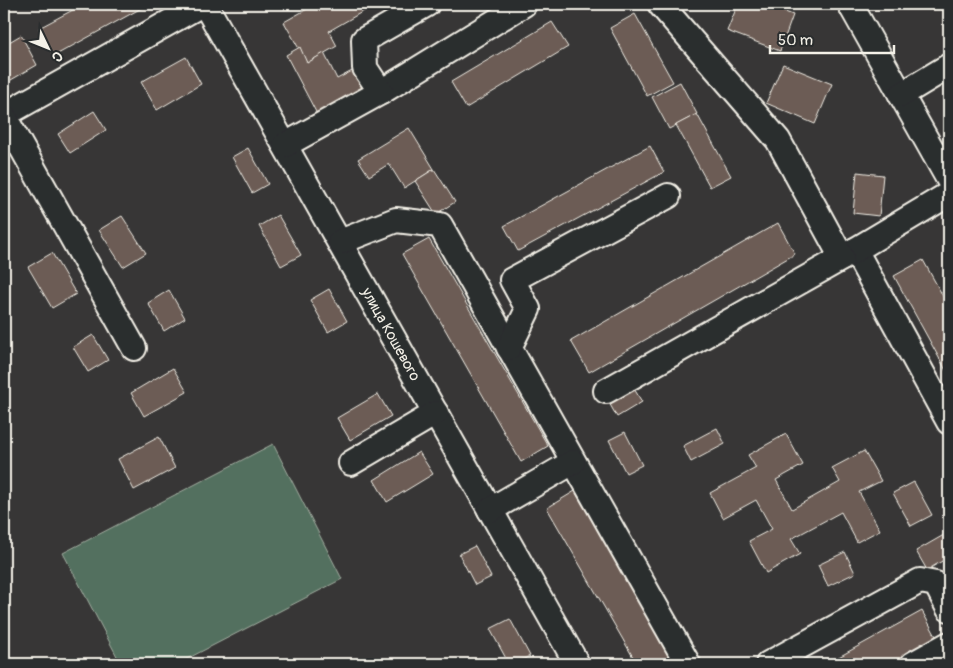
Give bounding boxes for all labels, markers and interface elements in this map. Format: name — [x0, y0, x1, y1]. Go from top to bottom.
north arrow — [22, 22, 72, 72]
scale bar — [770, 22, 894, 54]
text: 50 m — [778, 31, 813, 50]
text: С — [48, 48, 66, 66]
street label: улица Кошевого — [356, 284, 424, 384]

